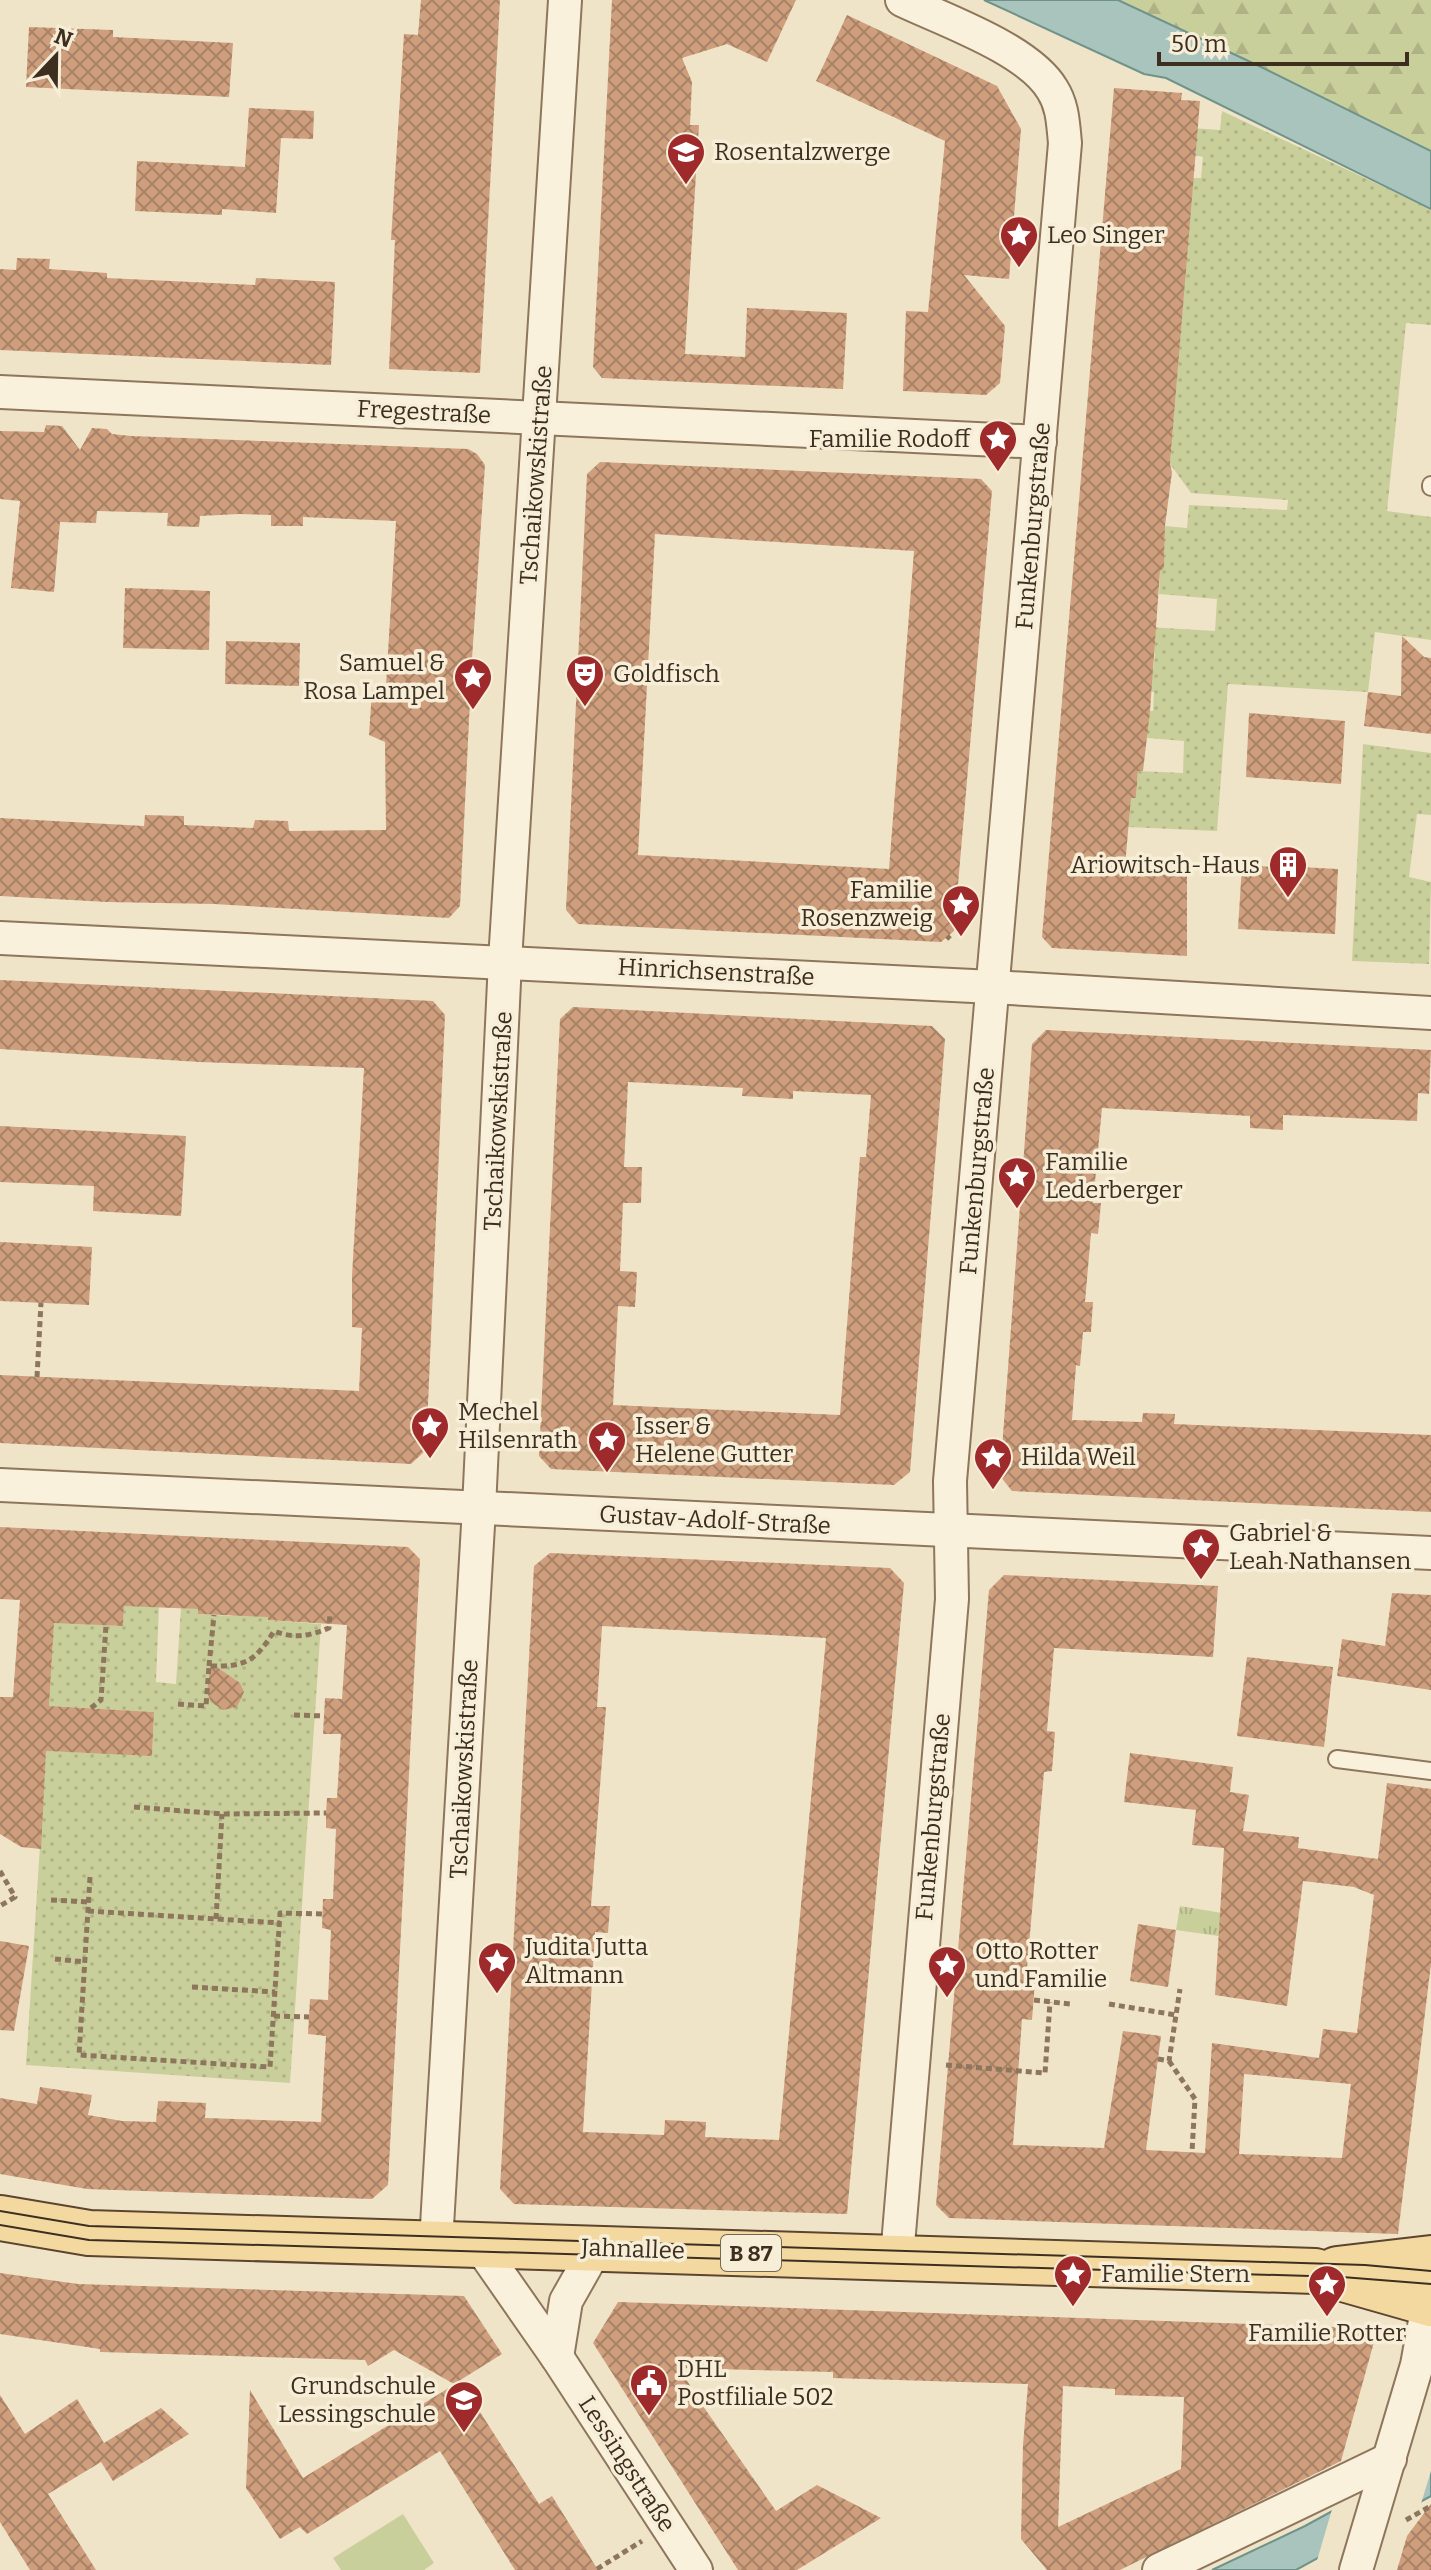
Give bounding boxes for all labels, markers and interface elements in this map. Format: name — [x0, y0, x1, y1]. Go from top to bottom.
north arrow — [16, 16, 96, 96]
scale bar — [1159, 16, 1407, 66]
text: N — [50, 22, 76, 54]
text: 50 m — [1171, 30, 1227, 58]
school or university icon: Rosentalzwerge — [665, 131, 707, 186]
place label: Rosentalzwerge — [714, 138, 891, 166]
place icon: Leo Singer — [998, 214, 1040, 269]
place label: Leo Singer — [1047, 221, 1165, 249]
street label: Tschaikowskistraße — [514, 364, 558, 586]
street label: Fregestraße — [356, 395, 492, 429]
place icon: Familie Rodoff — [977, 418, 1019, 473]
street label: Funkenburgstraße — [1010, 421, 1056, 631]
place label: Familie Rodoff — [809, 425, 972, 453]
place label: Samuel & Rosa Lampel — [303, 649, 445, 705]
theatre icon: Goldfisch — [564, 653, 606, 708]
place icon: Samuel & Rosa Lampel — [452, 656, 494, 711]
place label: Goldfisch — [613, 660, 720, 688]
building icon: Ariowitsch-Haus — [1267, 844, 1309, 899]
place label: Ariowitsch-Haus — [1071, 851, 1260, 879]
place label: Familie Rosenzweig — [801, 876, 933, 932]
place icon: Familie Rosenzweig — [940, 883, 982, 938]
street label: Hinrichsenstraße — [617, 953, 815, 991]
street label: Tschaikowskistraße — [478, 1011, 518, 1231]
street label: Funkenburgstraße — [954, 1066, 1000, 1276]
place label: Familie Lederberger — [1045, 1148, 1183, 1204]
place icon: Familie Lederberger — [996, 1155, 1038, 1210]
place label: Mechel Hilsenrath — [458, 1398, 577, 1454]
place icon: Mechel Hilsenrath — [409, 1405, 451, 1460]
place label: Isser & Helene Gutter — [635, 1412, 793, 1468]
place icon: Isser & Helene Gutter — [586, 1419, 628, 1474]
place icon: Hilda Weil — [972, 1436, 1014, 1491]
place label: Hilda Weil — [1021, 1443, 1136, 1471]
street label: Gustav-Adolf-Straße — [599, 1500, 831, 1540]
place label: Gabriel & Leah Nathansen — [1229, 1519, 1411, 1575]
place icon: Gabriel & Leah Nathansen — [1180, 1526, 1222, 1581]
street label: Tschaikowskistraße — [444, 1659, 484, 1879]
street label: Funkenburgstraße — [910, 1712, 956, 1922]
place label: Judita Jutta Altmann — [524, 1933, 648, 1989]
place label: Otto Rotter und Familie — [975, 1937, 1107, 1993]
place icon: Judita Jutta Altmann — [476, 1940, 518, 1995]
place icon: Otto Rotter und Familie — [926, 1944, 968, 1999]
street label: Jahnallee — [580, 2233, 685, 2265]
road number: B 87 — [721, 2235, 781, 2271]
place icon: Familie Stern — [1052, 2253, 1094, 2308]
place label: Familie Stern — [1101, 2260, 1250, 2288]
place icon: Familie Rotter — [1306, 2263, 1348, 2318]
place label: Familie Rotter — [1248, 2319, 1406, 2347]
place label: DHL Postfiliale 502 — [677, 2355, 834, 2411]
public building icon: DHL Postfiliale 502 — [628, 2362, 670, 2417]
place label: Grundschule Lessingschule — [278, 2372, 436, 2428]
school or university icon: Grundschule Lessingschule — [443, 2379, 485, 2434]
street label: Lessingstraße — [573, 2391, 681, 2537]

